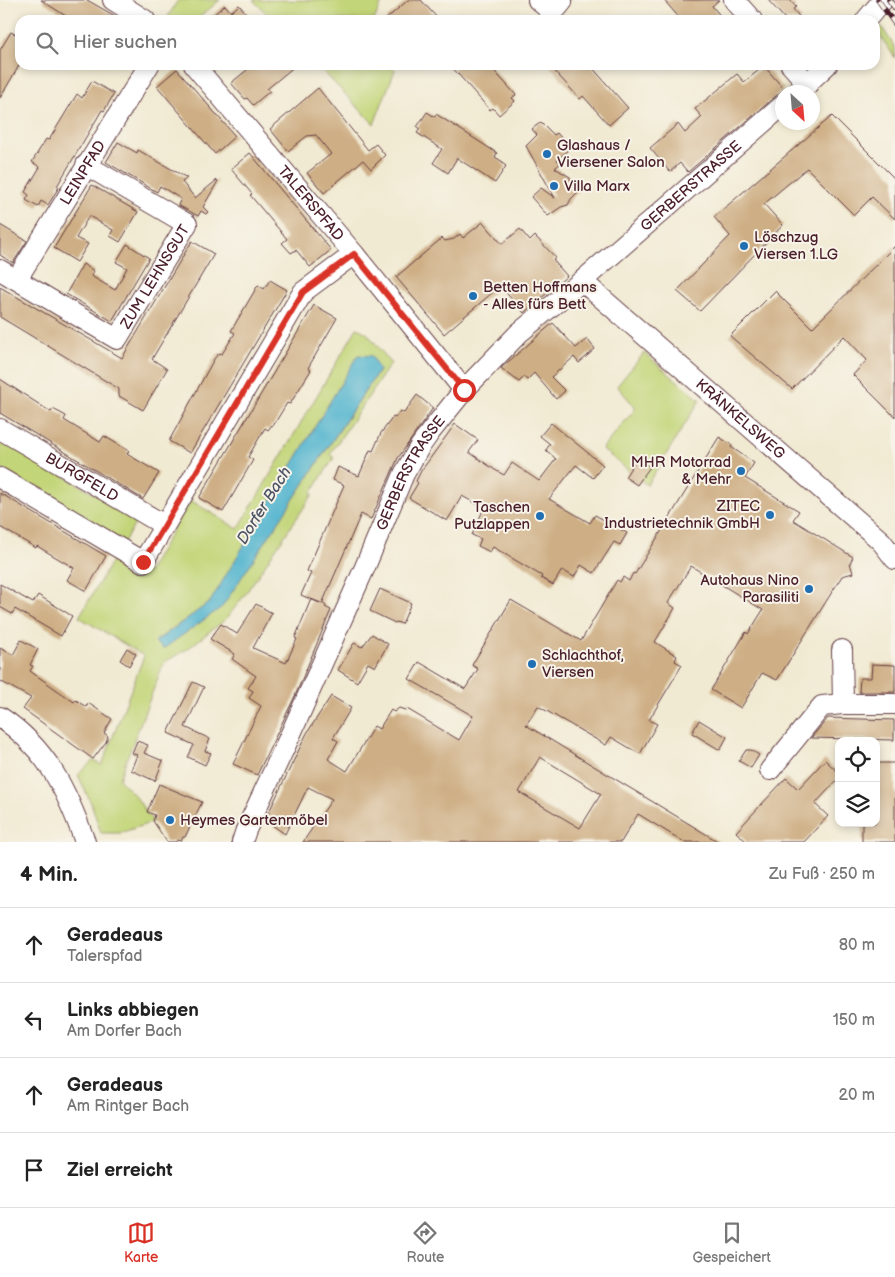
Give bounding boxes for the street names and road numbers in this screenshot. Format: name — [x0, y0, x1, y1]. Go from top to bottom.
street label: LEINPFAD — [56, 137, 110, 209]
street label: GERBERSTRASSE — [636, 137, 746, 236]
street label: TALERSPFAD — [273, 162, 348, 245]
street label: ZUM LEHNSGUT — [116, 221, 194, 333]
street label: KRÄNKELSWEG — [691, 375, 789, 463]
street label: GERBERSTRASSE — [372, 412, 450, 534]
street label: BURGFELD — [42, 449, 122, 506]

